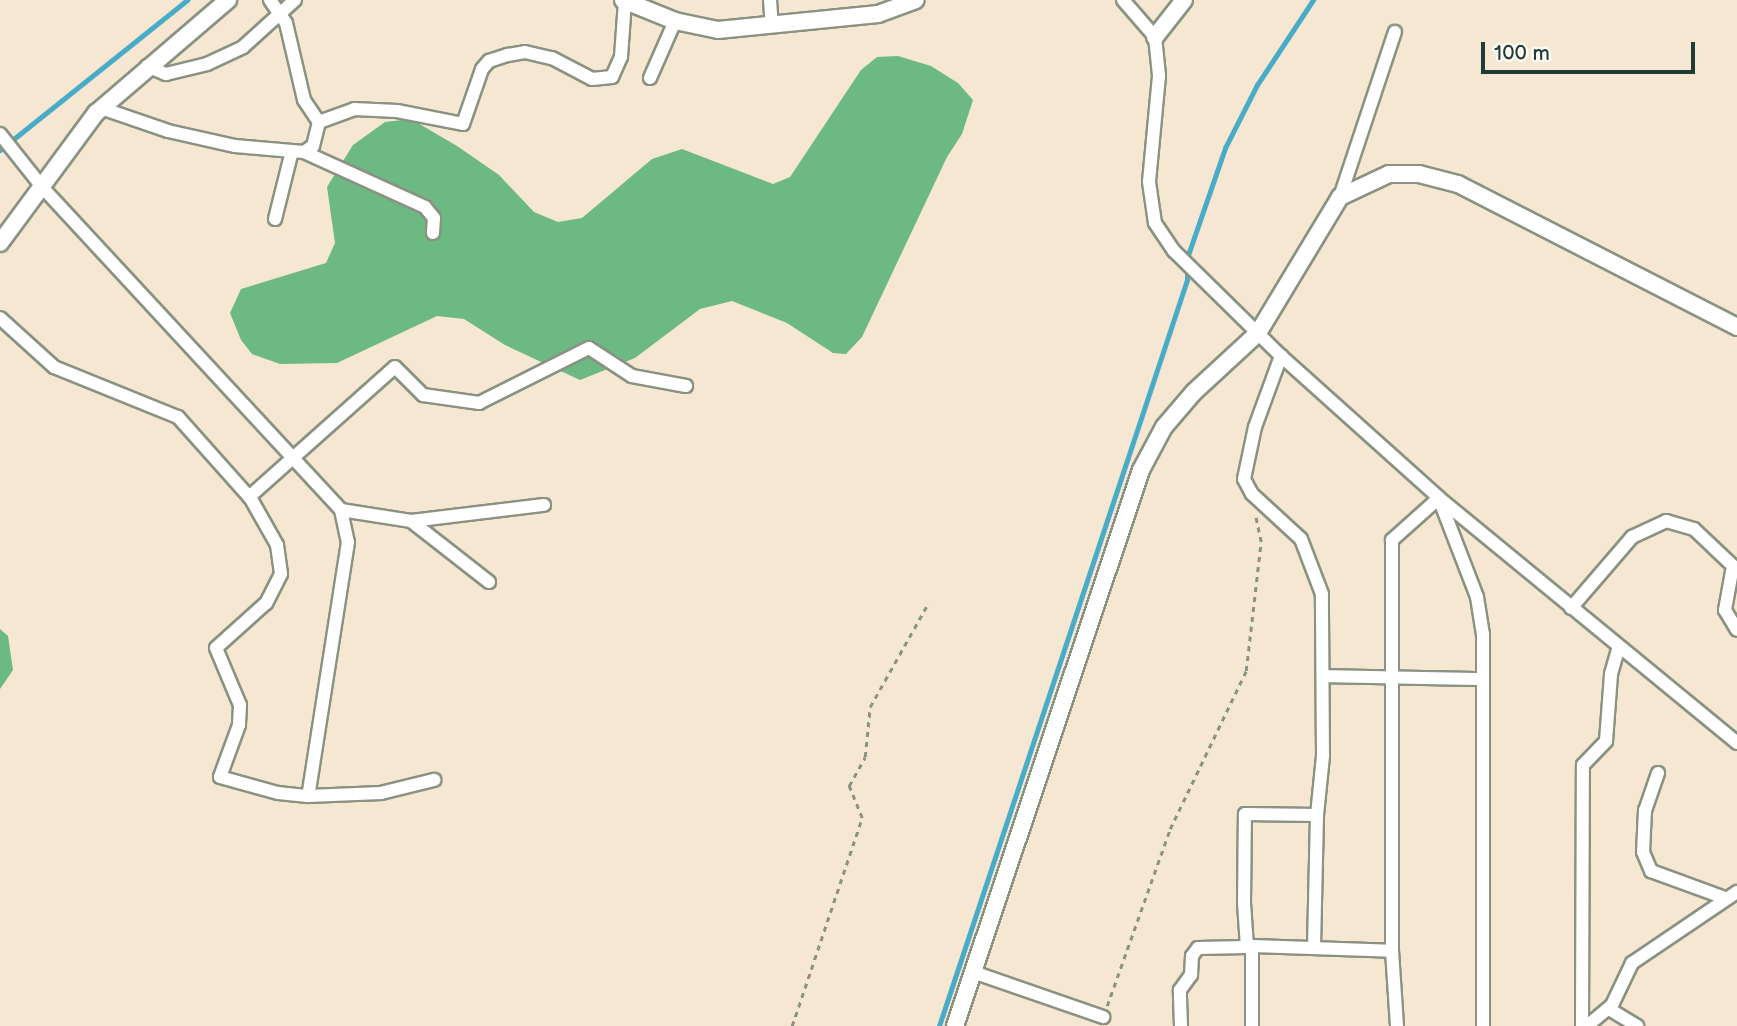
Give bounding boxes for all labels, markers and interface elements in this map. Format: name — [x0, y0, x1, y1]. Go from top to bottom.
scale bar — [1485, 28, 1698, 72]
text: 100 m — [1494, 41, 1550, 66]

